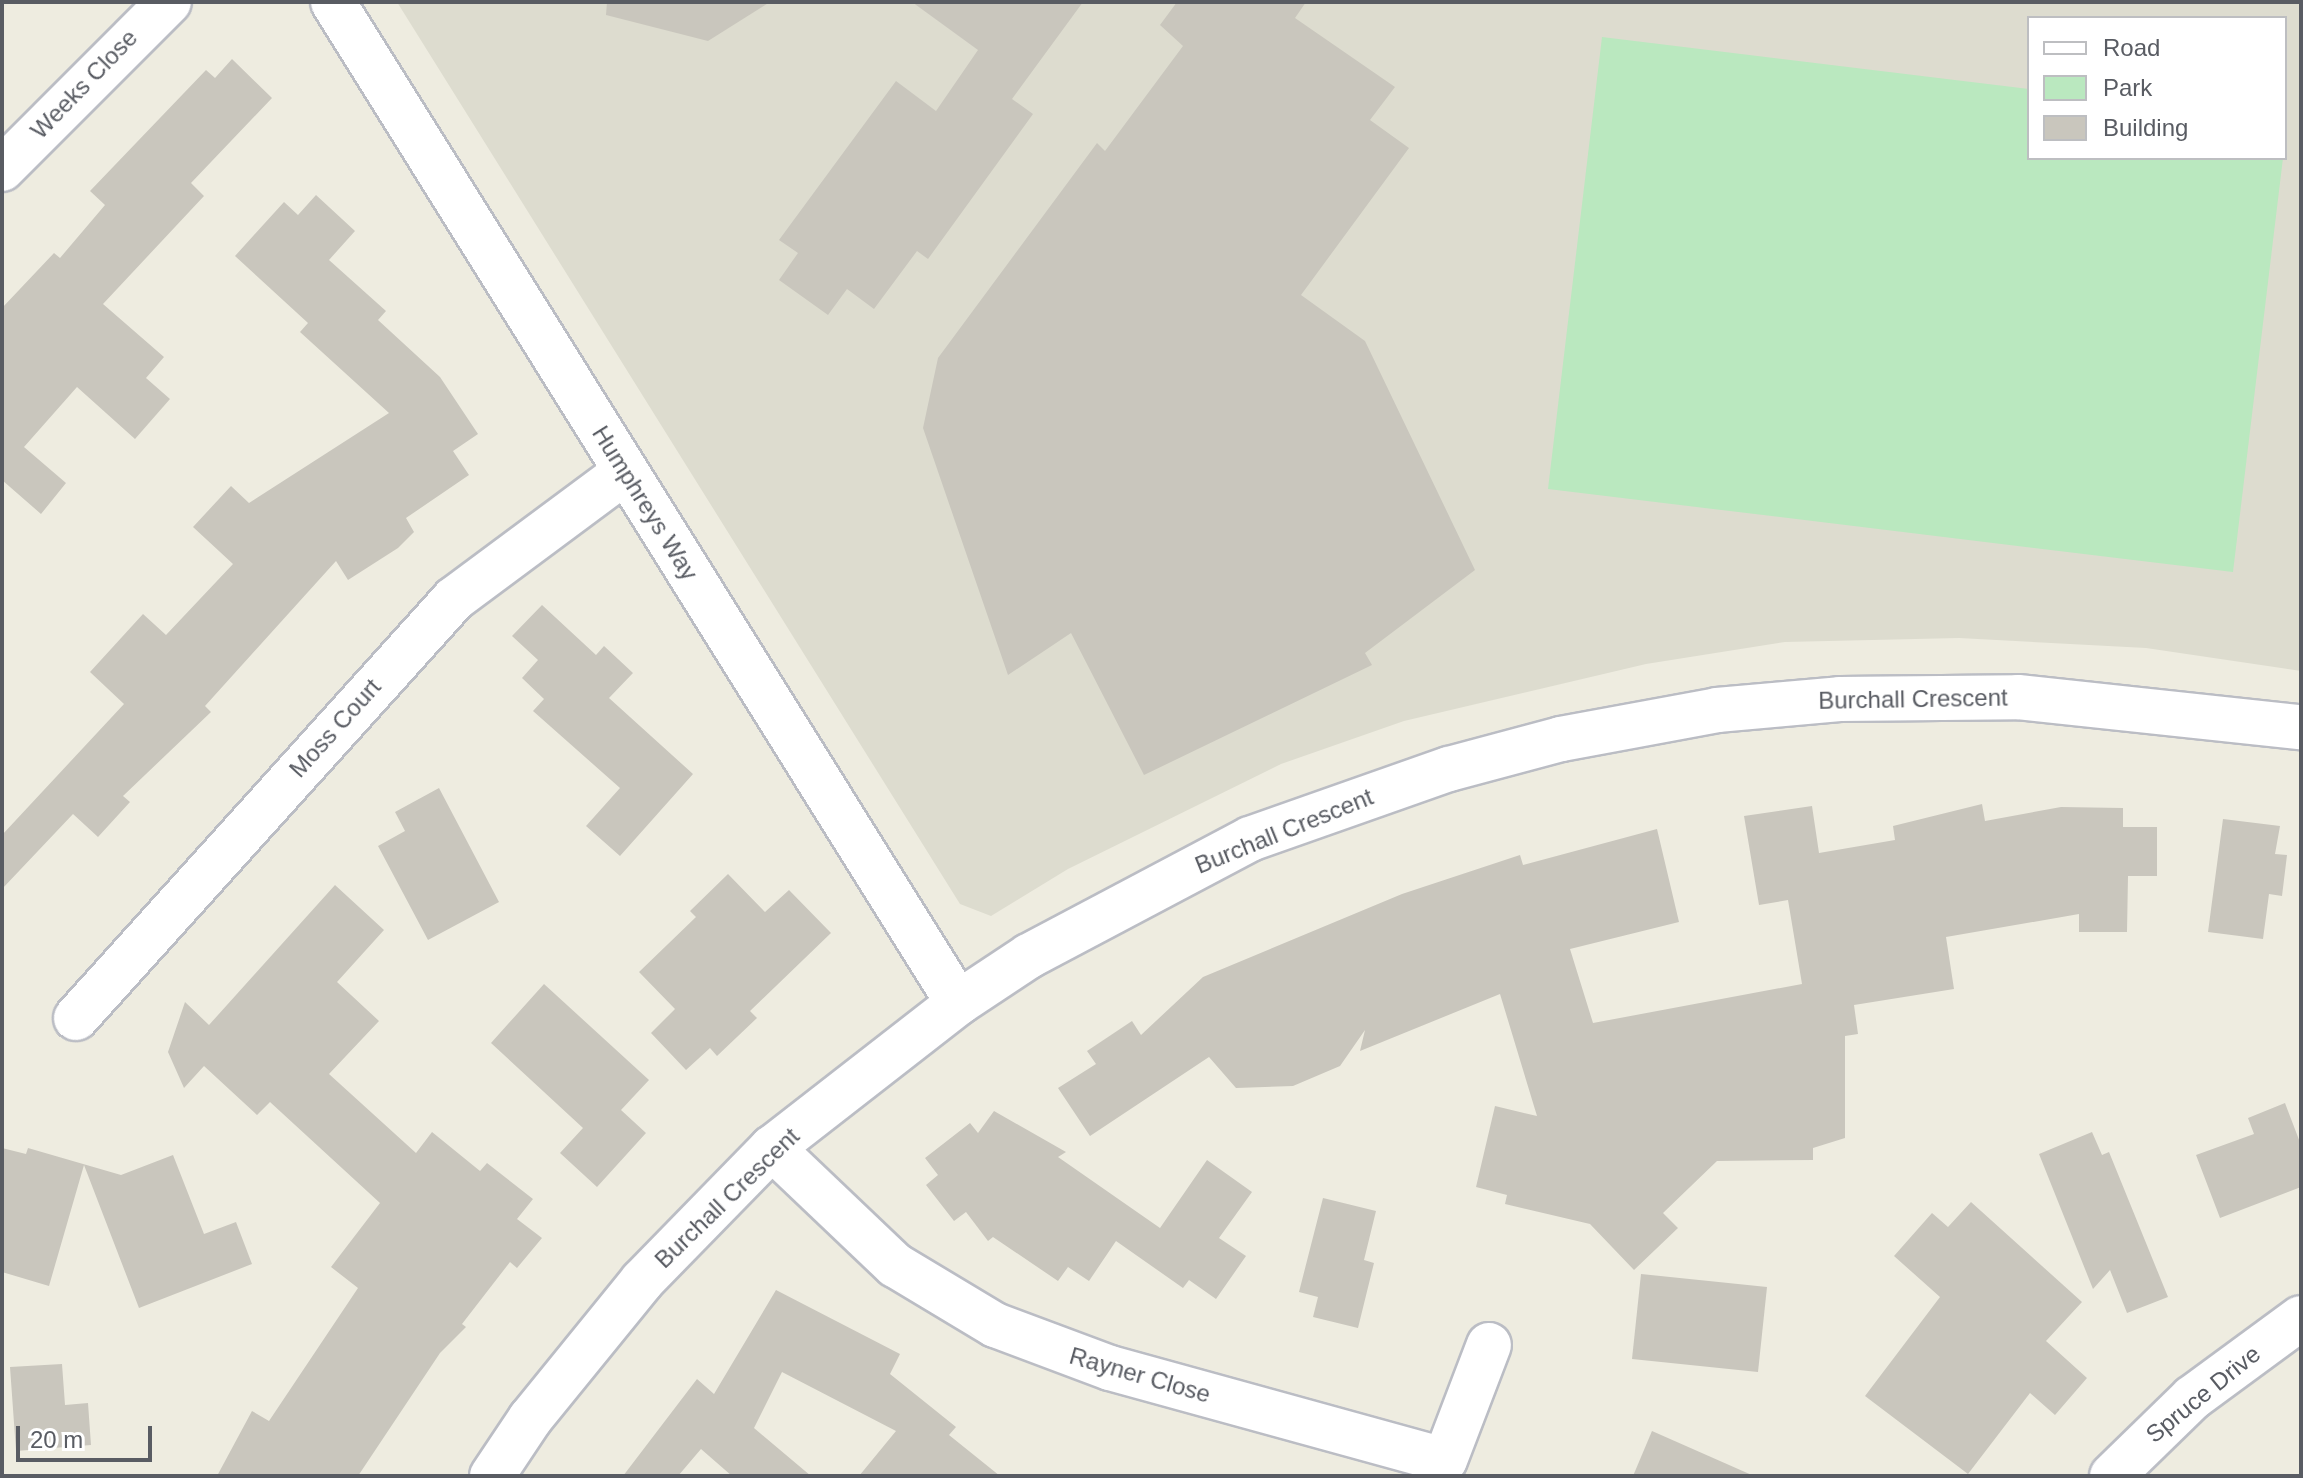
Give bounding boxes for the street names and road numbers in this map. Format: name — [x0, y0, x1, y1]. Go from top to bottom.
street label: Weeks Close — [25, 23, 143, 145]
street label: Humphreys Way — [586, 421, 704, 585]
street label: Moss Court — [283, 673, 387, 783]
street label: Burchall Crescent — [1818, 683, 2008, 715]
street label: Burchall Crescent — [1191, 782, 1377, 880]
street label: Burchall Crescent — [649, 1122, 805, 1274]
street label: Spruce Drive — [2140, 1339, 2266, 1449]
street label: Rayner Close — [1066, 1341, 1214, 1409]

